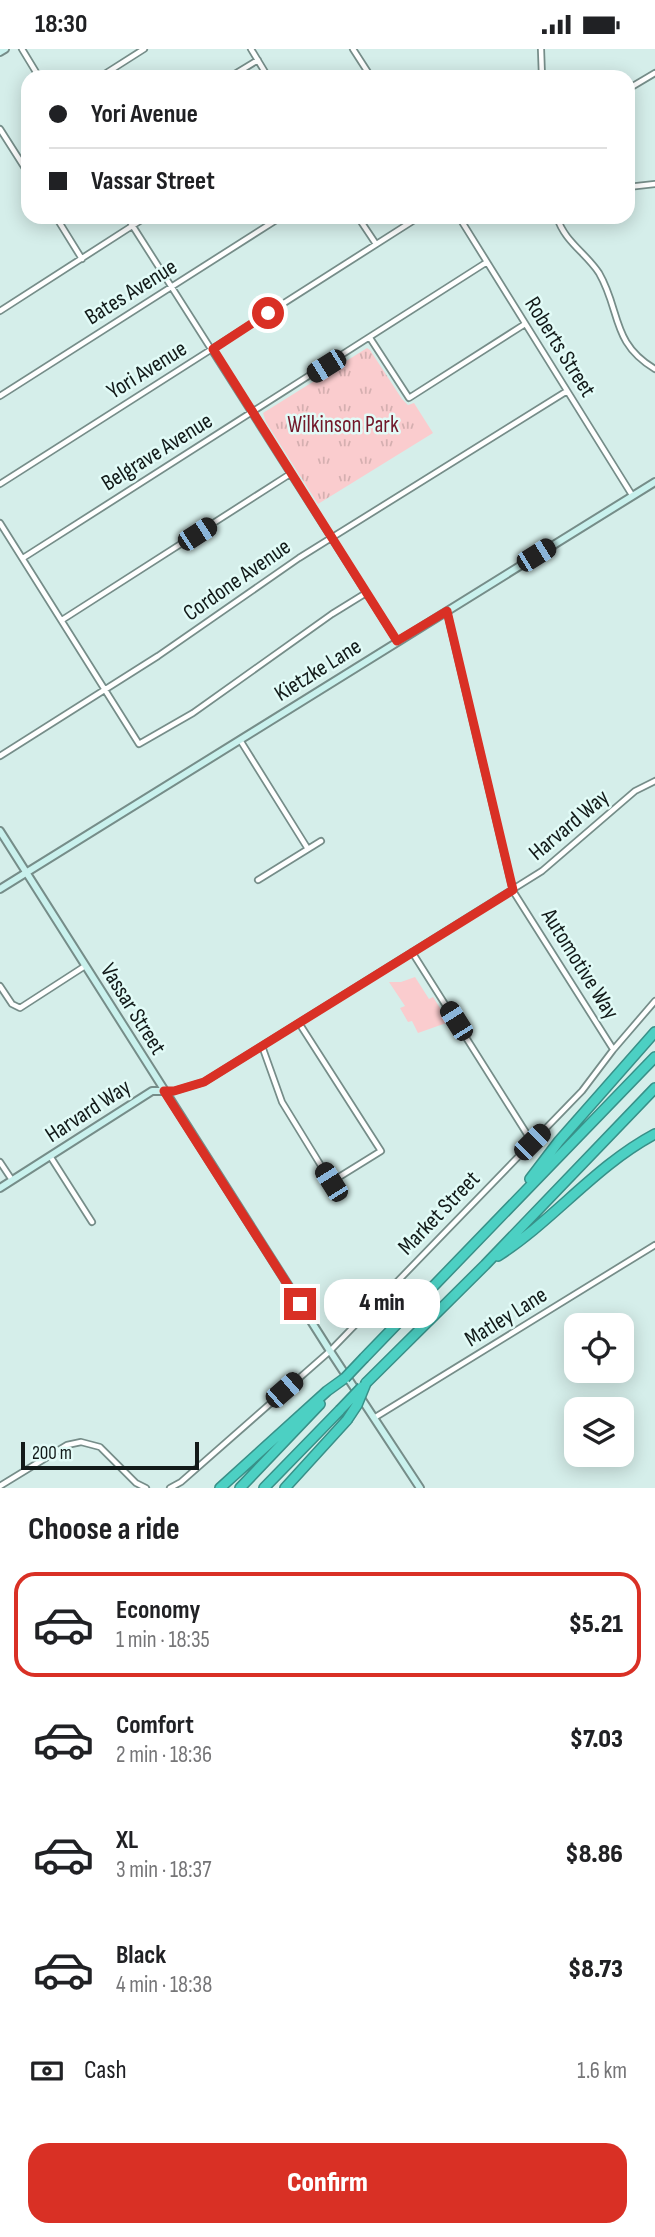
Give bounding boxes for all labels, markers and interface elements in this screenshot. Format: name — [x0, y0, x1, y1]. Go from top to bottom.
text: 18:30 — [35, 9, 87, 40]
text: Yori Avenue — [91, 99, 198, 130]
text: Vassar Street — [91, 166, 215, 197]
street label: Bates Avenue — [80, 253, 182, 331]
street label: Roberts Street — [518, 292, 602, 402]
route start — [252, 297, 284, 329]
street label: Yori Avenue — [102, 335, 192, 405]
car — [303, 346, 350, 386]
street label: Belgrave Avenue — [96, 407, 218, 497]
park label: Wilkinson Park — [287, 411, 399, 439]
car — [174, 514, 221, 554]
street label: Cordone Avenue — [178, 533, 296, 627]
car — [513, 535, 560, 575]
street label: Kietzke Lane — [269, 632, 367, 708]
street label: Harvard Way — [523, 783, 615, 867]
street label: Automotive Way — [534, 903, 625, 1025]
street label: Vassar Street — [94, 958, 172, 1060]
car — [436, 998, 477, 1044]
street label: Harvard Way — [40, 1073, 136, 1149]
car — [510, 1120, 555, 1164]
car — [311, 1159, 352, 1205]
street label: Market Street — [392, 1165, 486, 1261]
callout: 4 min — [324, 1279, 440, 1329]
street label: Matley Lane — [460, 1281, 552, 1353]
route end — [284, 1288, 316, 1320]
text: 4 min — [359, 1289, 405, 1317]
map controls — [564, 1313, 634, 1467]
button: locate — [564, 1313, 634, 1383]
car — [262, 1368, 307, 1412]
button: layers — [564, 1397, 634, 1467]
scale bar — [21, 1439, 200, 1471]
text: 200 m — [32, 1442, 72, 1465]
text: Choose a ride — [28, 1510, 180, 1549]
icon: car — [32, 1593, 95, 1656]
text: Economy — [116, 1595, 200, 1626]
text: $5.21 — [569, 1609, 623, 1640]
text: 1 min · 18:35 — [116, 1626, 210, 1654]
icon: car — [32, 1708, 95, 1771]
text: Comfort — [116, 1710, 194, 1741]
text: $7.03 — [570, 1724, 623, 1755]
text: 2 min · 18:36 — [116, 1741, 212, 1769]
icon: car — [32, 1823, 95, 1886]
text: XL — [116, 1825, 138, 1856]
text: $8.86 — [565, 1839, 623, 1870]
text: 3 min · 18:37 — [116, 1856, 211, 1884]
icon: car — [32, 1938, 95, 2001]
text: Black — [116, 1940, 166, 1971]
text: $8.73 — [568, 1954, 623, 1985]
text: 4 min · 18:38 — [116, 1971, 212, 1999]
icon: cash — [28, 2052, 66, 2090]
text: Cash — [84, 2055, 127, 2086]
text: 1.6 km — [577, 2057, 627, 2085]
button: Confirm — [28, 2143, 627, 2223]

